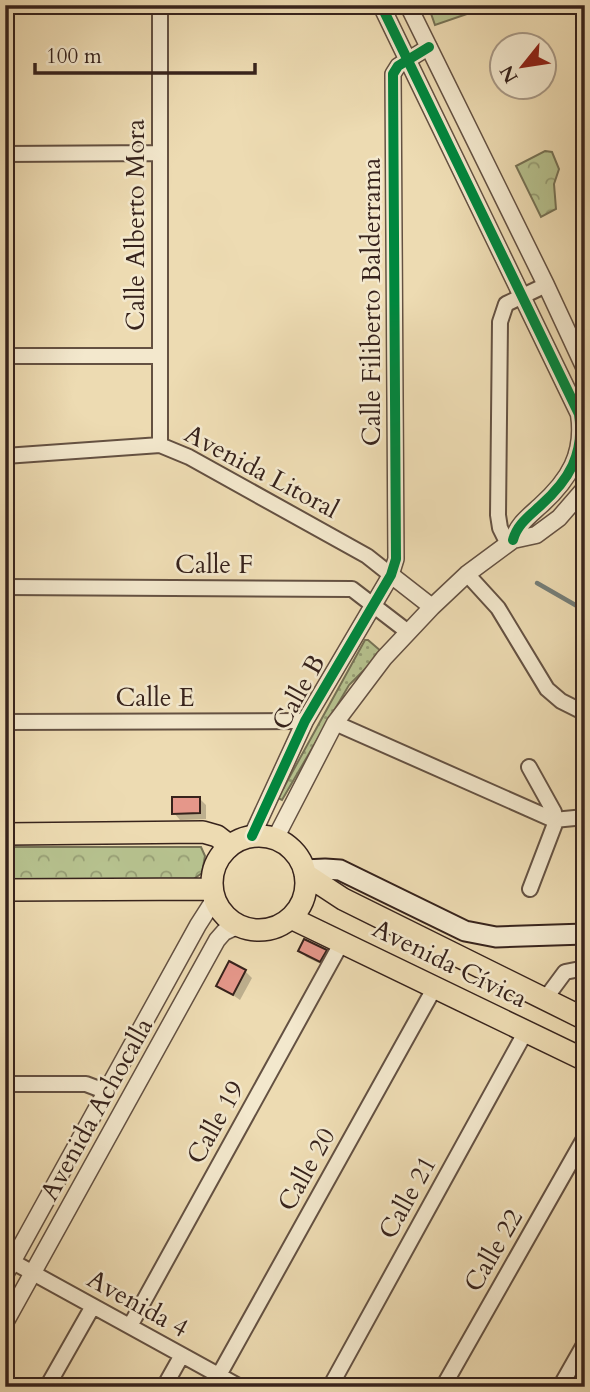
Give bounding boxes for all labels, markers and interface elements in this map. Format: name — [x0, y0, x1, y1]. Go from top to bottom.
scale bar — [35, 32, 256, 76]
north arrow — [489, 32, 558, 102]
text: 100 m — [46, 42, 102, 71]
text: N — [494, 60, 525, 88]
street label: Calle Alberto Mora — [118, 119, 153, 331]
street label: Calle Filiberto Balderrama — [354, 158, 389, 446]
street label: Avenida Litoral — [178, 416, 345, 527]
street label: Calle F — [175, 547, 253, 582]
street label: Calle B — [264, 648, 333, 736]
street label: Calle E — [115, 680, 195, 715]
street label: Avenida Cívica — [366, 911, 533, 1016]
street label: Avenida Achocalla — [32, 1012, 161, 1207]
street label: Calle 19 — [178, 1074, 253, 1170]
street label: Calle 20 — [269, 1121, 344, 1217]
street label: Calle 21 — [370, 1149, 445, 1245]
street label: Calle 22 — [456, 1203, 531, 1298]
street label: Avenida 4 — [81, 1261, 195, 1346]

